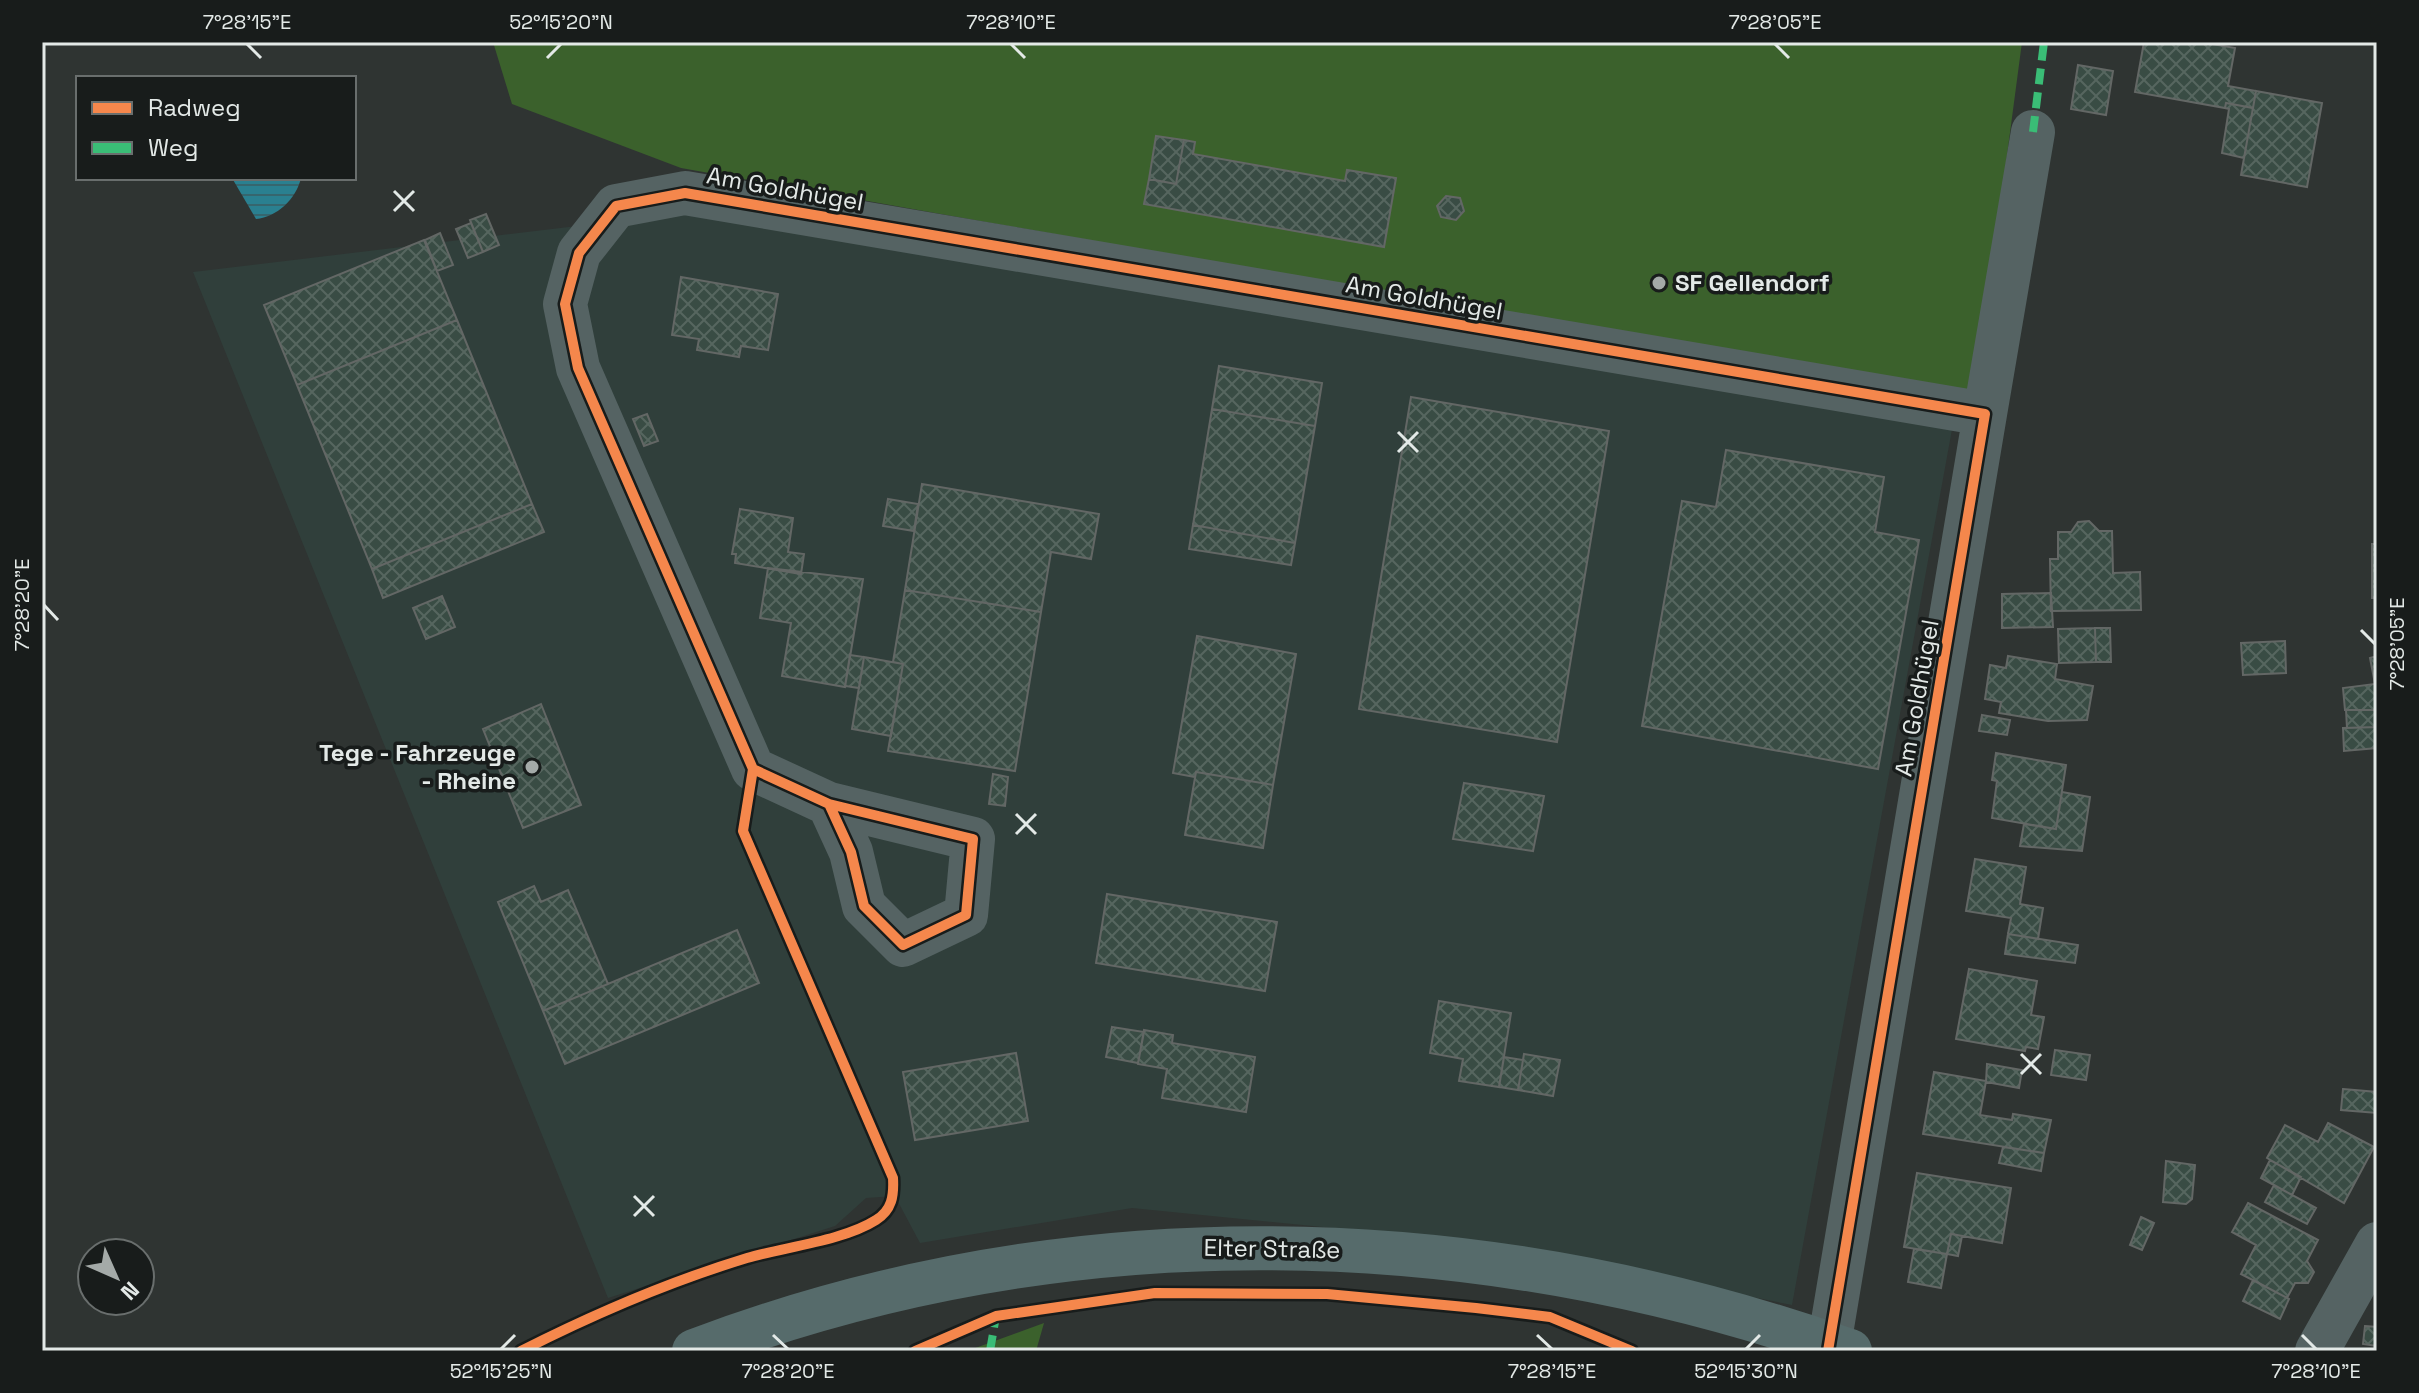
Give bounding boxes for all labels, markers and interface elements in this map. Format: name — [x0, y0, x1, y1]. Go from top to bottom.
text: 7°28'15"E — [203, 9, 291, 35]
text: 52°15'20"N — [509, 9, 613, 35]
text: 7°28'10"E — [966, 9, 1056, 35]
text: 7°28'05"E — [1729, 9, 1822, 35]
legend — [76, 76, 356, 180]
text: Radweg — [148, 92, 241, 123]
text: Weg — [148, 132, 198, 163]
street label: Am Goldhügel — [704, 159, 866, 218]
place label: SF Gellendorf — [1675, 267, 1830, 298]
street label: Am Goldhügel — [1343, 268, 1505, 327]
marker: SF Gellendorf — [1650, 274, 1668, 292]
text: 7°28'20"E — [9, 558, 35, 652]
text: 7°28'05"E — [2384, 598, 2410, 691]
street label: Am Goldhügel — [1887, 617, 1946, 779]
place label: Tege - Fahrzeuge - Rheine — [319, 737, 516, 796]
marker: Tege - Fahrzeuge - Rheine — [523, 758, 541, 776]
street label: Elter Straße — [1203, 1232, 1341, 1265]
north arrow — [76, 1237, 156, 1317]
text: N — [115, 1276, 145, 1306]
text: 52°15'25"N — [450, 1358, 552, 1384]
text: 7°28'20"E — [741, 1358, 835, 1384]
text: 7°28'15"E — [1508, 1358, 1596, 1384]
text: 52°15'30"N — [1694, 1358, 1798, 1384]
text: 7°28'10"E — [2271, 1358, 2361, 1384]

